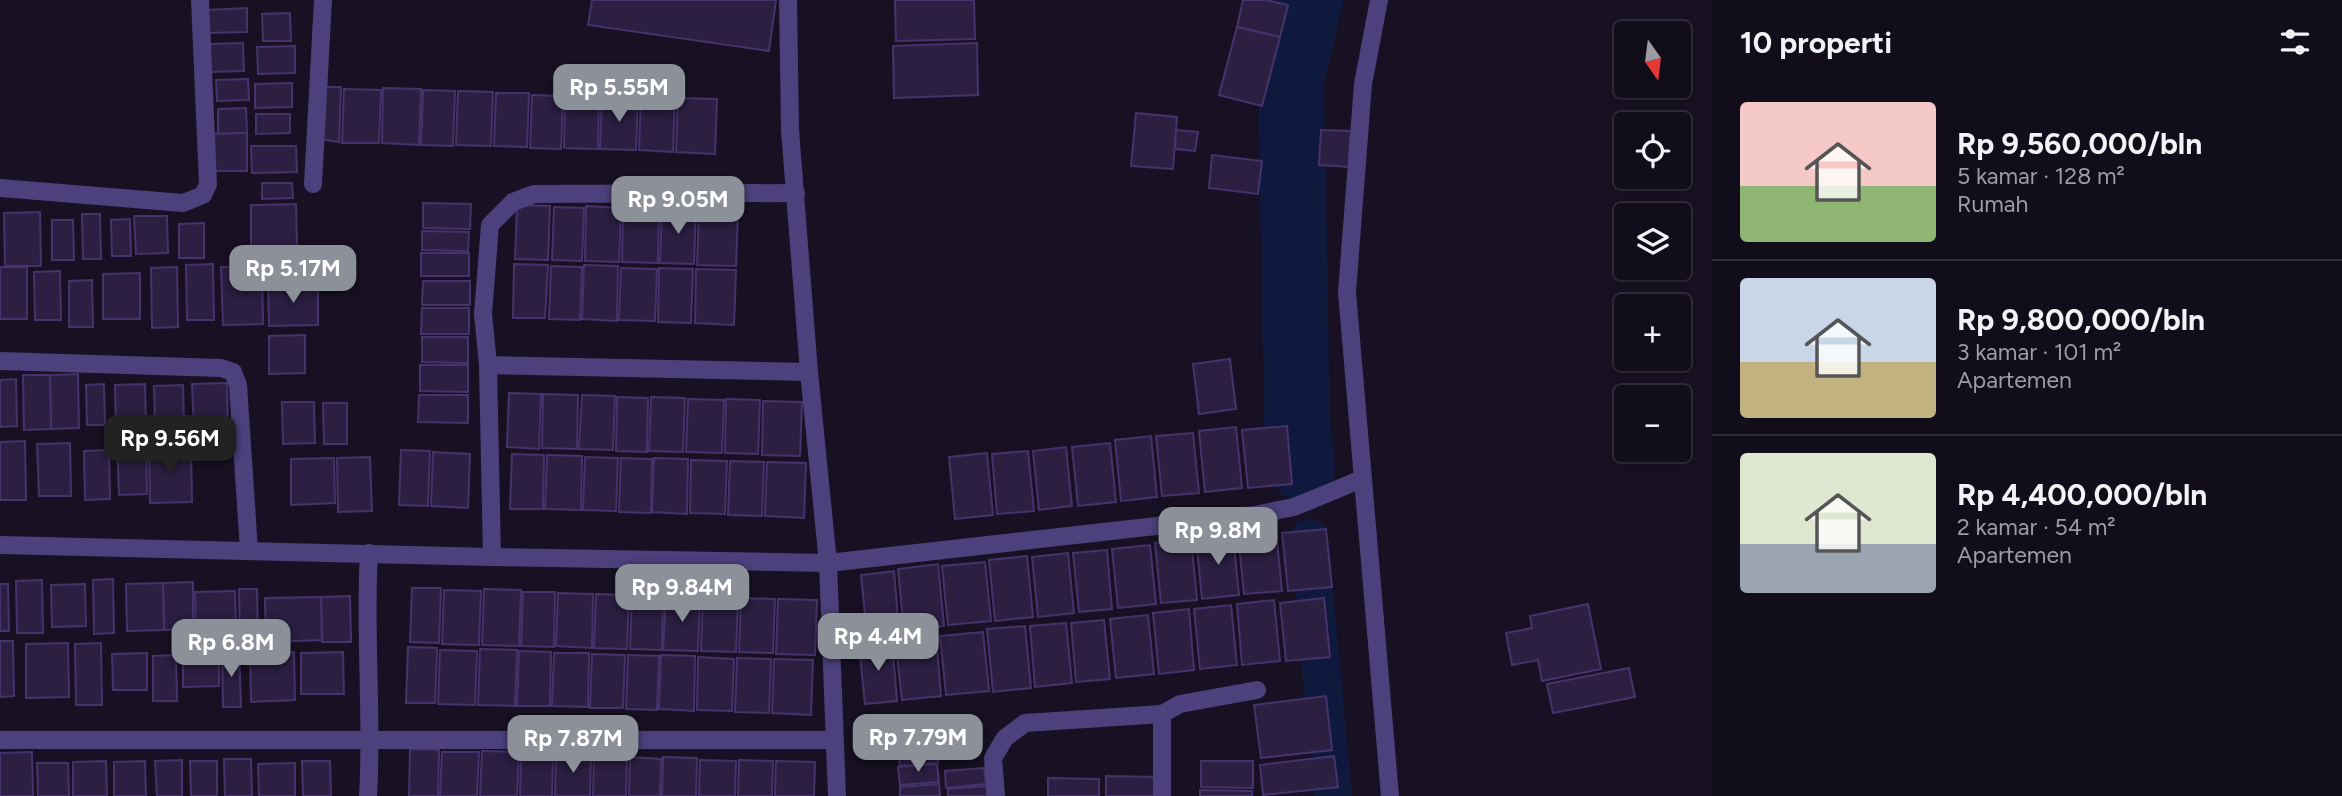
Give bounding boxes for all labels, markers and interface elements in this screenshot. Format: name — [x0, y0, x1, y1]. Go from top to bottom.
north arrow — [1614, 21, 1690, 98]
map controls — [1614, 21, 1691, 462]
icon: filters — [2276, 23, 2314, 61]
text: 10 properti — [1740, 24, 1892, 61]
pin: Rp 5.55M — [547, 64, 691, 124]
text: Rp 5.55M — [569, 73, 669, 101]
button: locate — [1614, 112, 1691, 189]
text: Rp 9,560,000/bln — [1957, 125, 2202, 162]
icon: home — [1796, 130, 1880, 214]
text: 5 kamar · 128 m² — [1957, 162, 2125, 190]
pin: Rp 9.05M — [606, 176, 750, 236]
text: Rp 9.05M — [627, 185, 729, 213]
text: Rumah — [1957, 190, 2028, 218]
button: layers — [1614, 203, 1691, 280]
pin: Rp 5.17M — [221, 246, 365, 305]
text: Rp 5.17M — [245, 254, 341, 282]
button: + — [1614, 294, 1691, 371]
text: Rp 9,800,000/bln — [1957, 301, 2205, 338]
icon: home — [1796, 306, 1880, 390]
text: 3 kamar · 101 m² — [1957, 338, 2121, 366]
text: Apartemen — [1957, 366, 2072, 394]
button: − — [1614, 385, 1691, 462]
pin: Rp 9.56M — [98, 416, 242, 475]
text: Rp 9.56M — [120, 424, 220, 452]
text: Rp 4,400,000/bln — [1957, 476, 2207, 513]
icon: home — [1796, 481, 1880, 565]
pin: Rp 9.8M — [1153, 508, 1283, 567]
text: 2 kamar · 54 m² — [1957, 513, 2116, 541]
text: Rp 9.8M — [1175, 516, 1261, 544]
text: Apartemen — [1957, 541, 2072, 569]
pin: Rp 9.84M — [610, 564, 754, 624]
text: Rp 9.84M — [631, 573, 733, 601]
pin: Rp 4.4M — [813, 614, 943, 673]
pin: Rp 6.8M — [166, 620, 296, 679]
text: Rp 4.4M — [834, 622, 922, 650]
text: Rp 6.8M — [188, 628, 274, 656]
pin: Rp 7.79M — [846, 714, 990, 774]
pin: Rp 7.87M — [501, 716, 645, 775]
text: Rp 7.79M — [869, 723, 967, 751]
text: Rp 7.87M — [523, 724, 623, 752]

